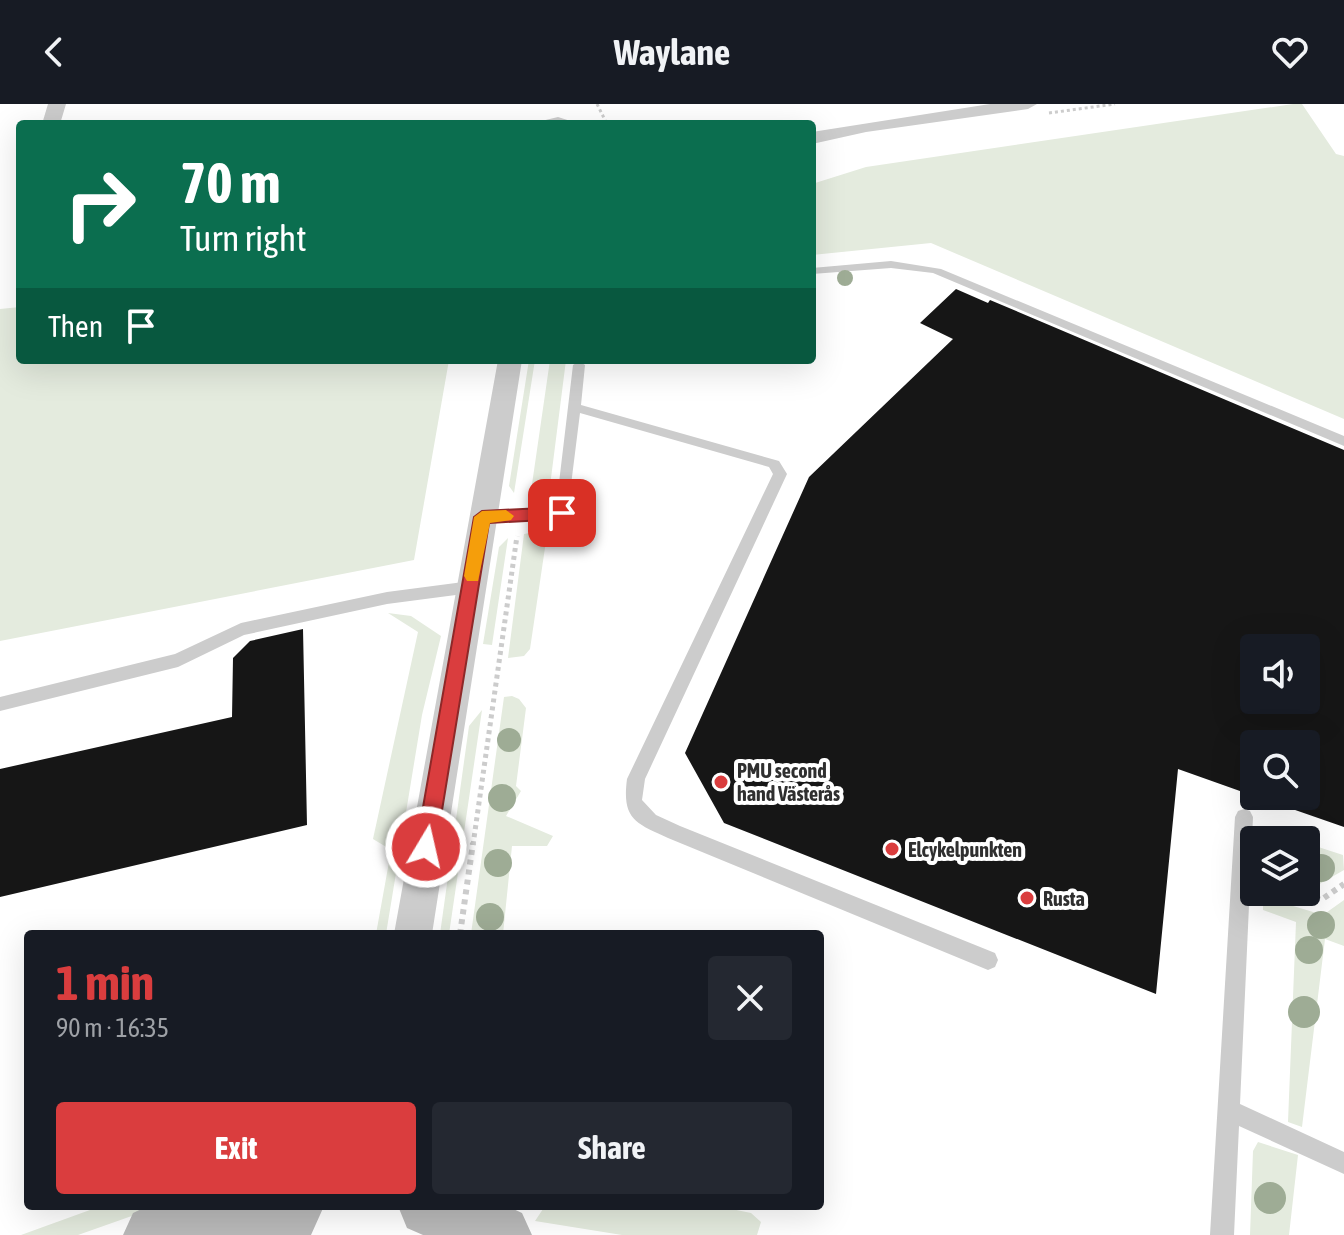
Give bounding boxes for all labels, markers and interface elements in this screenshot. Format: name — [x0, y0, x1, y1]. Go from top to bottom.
icon: back — [32, 30, 76, 74]
icon: heart — [1268, 30, 1312, 74]
text: Waylane — [614, 31, 730, 73]
text: 70 m — [180, 151, 281, 215]
icon: right — [48, 152, 152, 256]
text: Turn right — [180, 217, 307, 259]
icon: arrive — [119, 304, 163, 348]
text: Then — [48, 309, 103, 343]
pin — [528, 479, 596, 547]
icon: arrive — [540, 491, 584, 535]
map controls — [1240, 634, 1320, 906]
button: sound — [1240, 634, 1320, 714]
button: search — [1240, 730, 1320, 810]
place label: PMU second hand Västerås — [737, 759, 840, 805]
marker: PMU second hand Västerås — [712, 773, 730, 791]
position arrow — [384, 805, 468, 889]
button: layers — [1240, 826, 1320, 906]
place label: Elcykelpunkten — [908, 838, 1022, 861]
marker: Elcykelpunkten — [883, 840, 901, 858]
place label: Rusta — [1043, 887, 1085, 910]
marker: Rusta — [1018, 889, 1036, 907]
text: 1 min — [56, 955, 154, 1010]
button: close — [708, 956, 792, 1040]
text: 90 m · 16:35 — [56, 1013, 169, 1043]
button: Exit — [56, 1102, 416, 1194]
button: Share — [432, 1102, 792, 1194]

